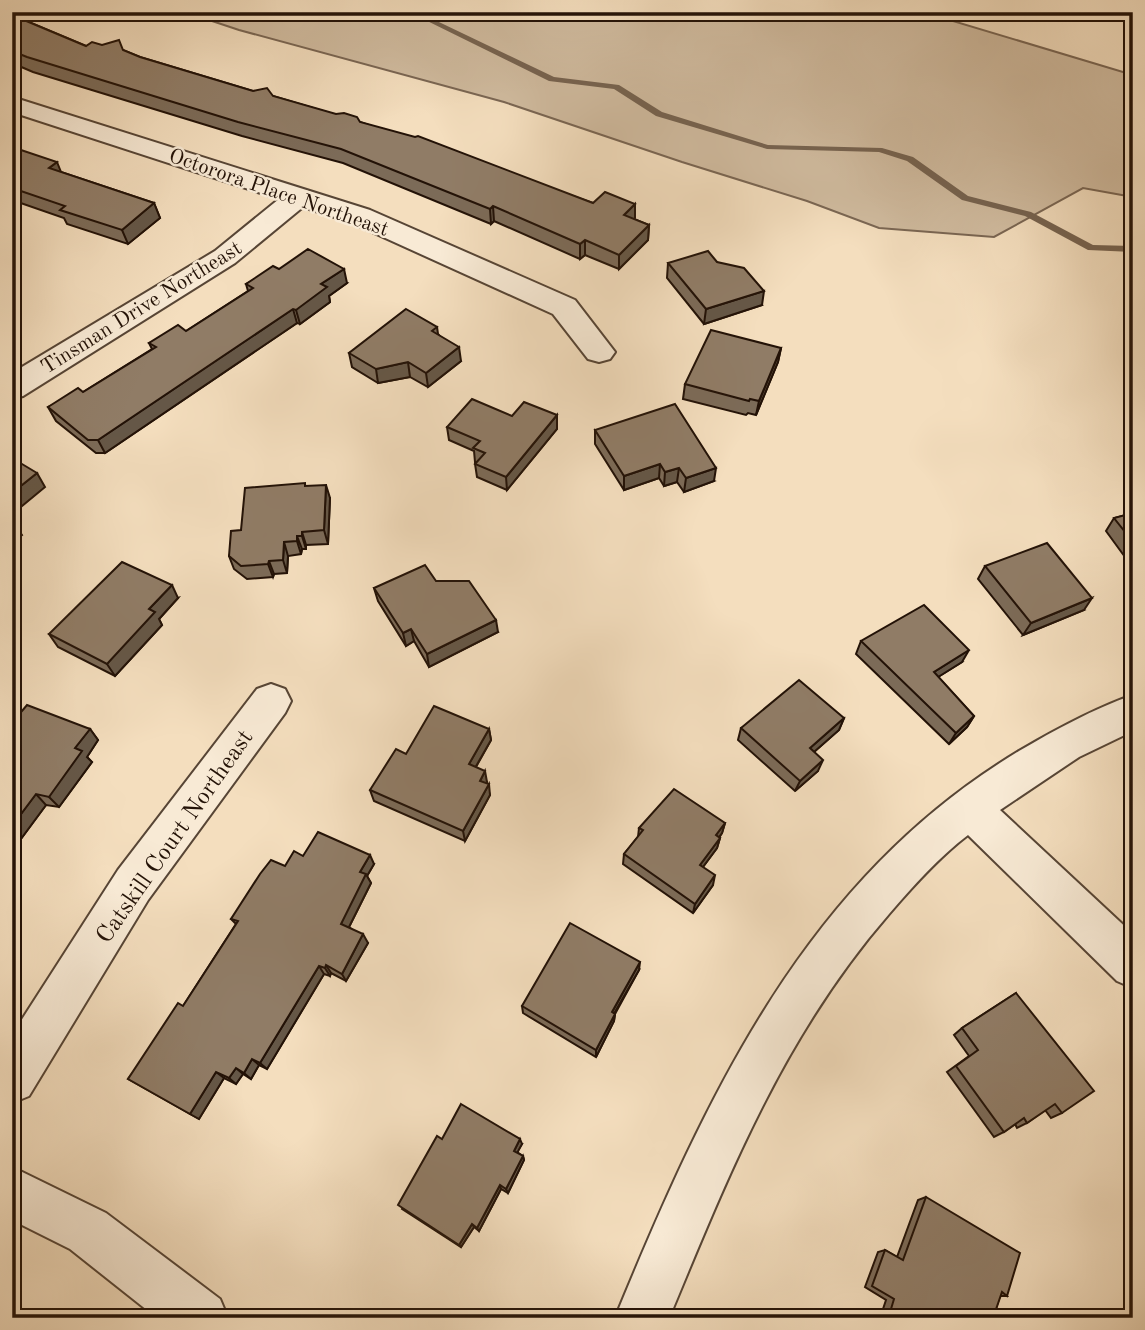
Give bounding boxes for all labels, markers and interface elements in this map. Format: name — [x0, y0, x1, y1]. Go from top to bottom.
street label: Octorora Place Northeast — [166, 146, 391, 241]
street label: Tinsman Drive Northeast — [38, 238, 246, 379]
street label: Catskill Court Northeast — [93, 726, 258, 948]

